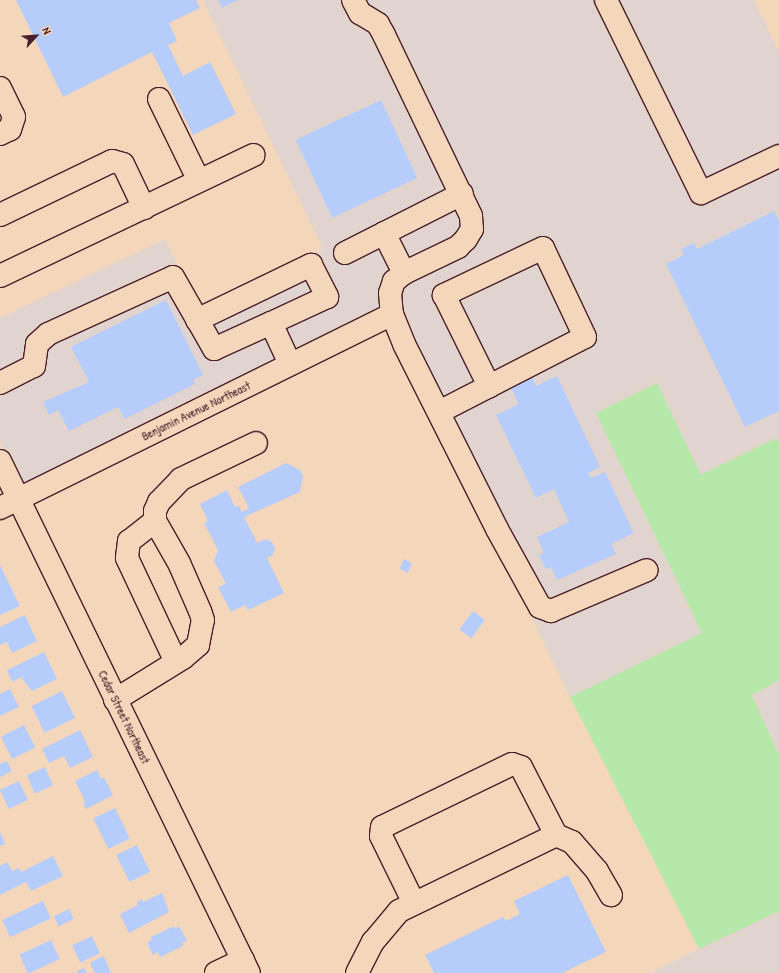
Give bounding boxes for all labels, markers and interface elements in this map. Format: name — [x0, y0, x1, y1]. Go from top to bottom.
north arrow — [16, 16, 56, 56]
text: N — [39, 25, 54, 36]
street label: Benjamin Avenue Northeast — [139, 378, 253, 444]
street label: Cedar Street Northeast — [95, 668, 153, 766]

